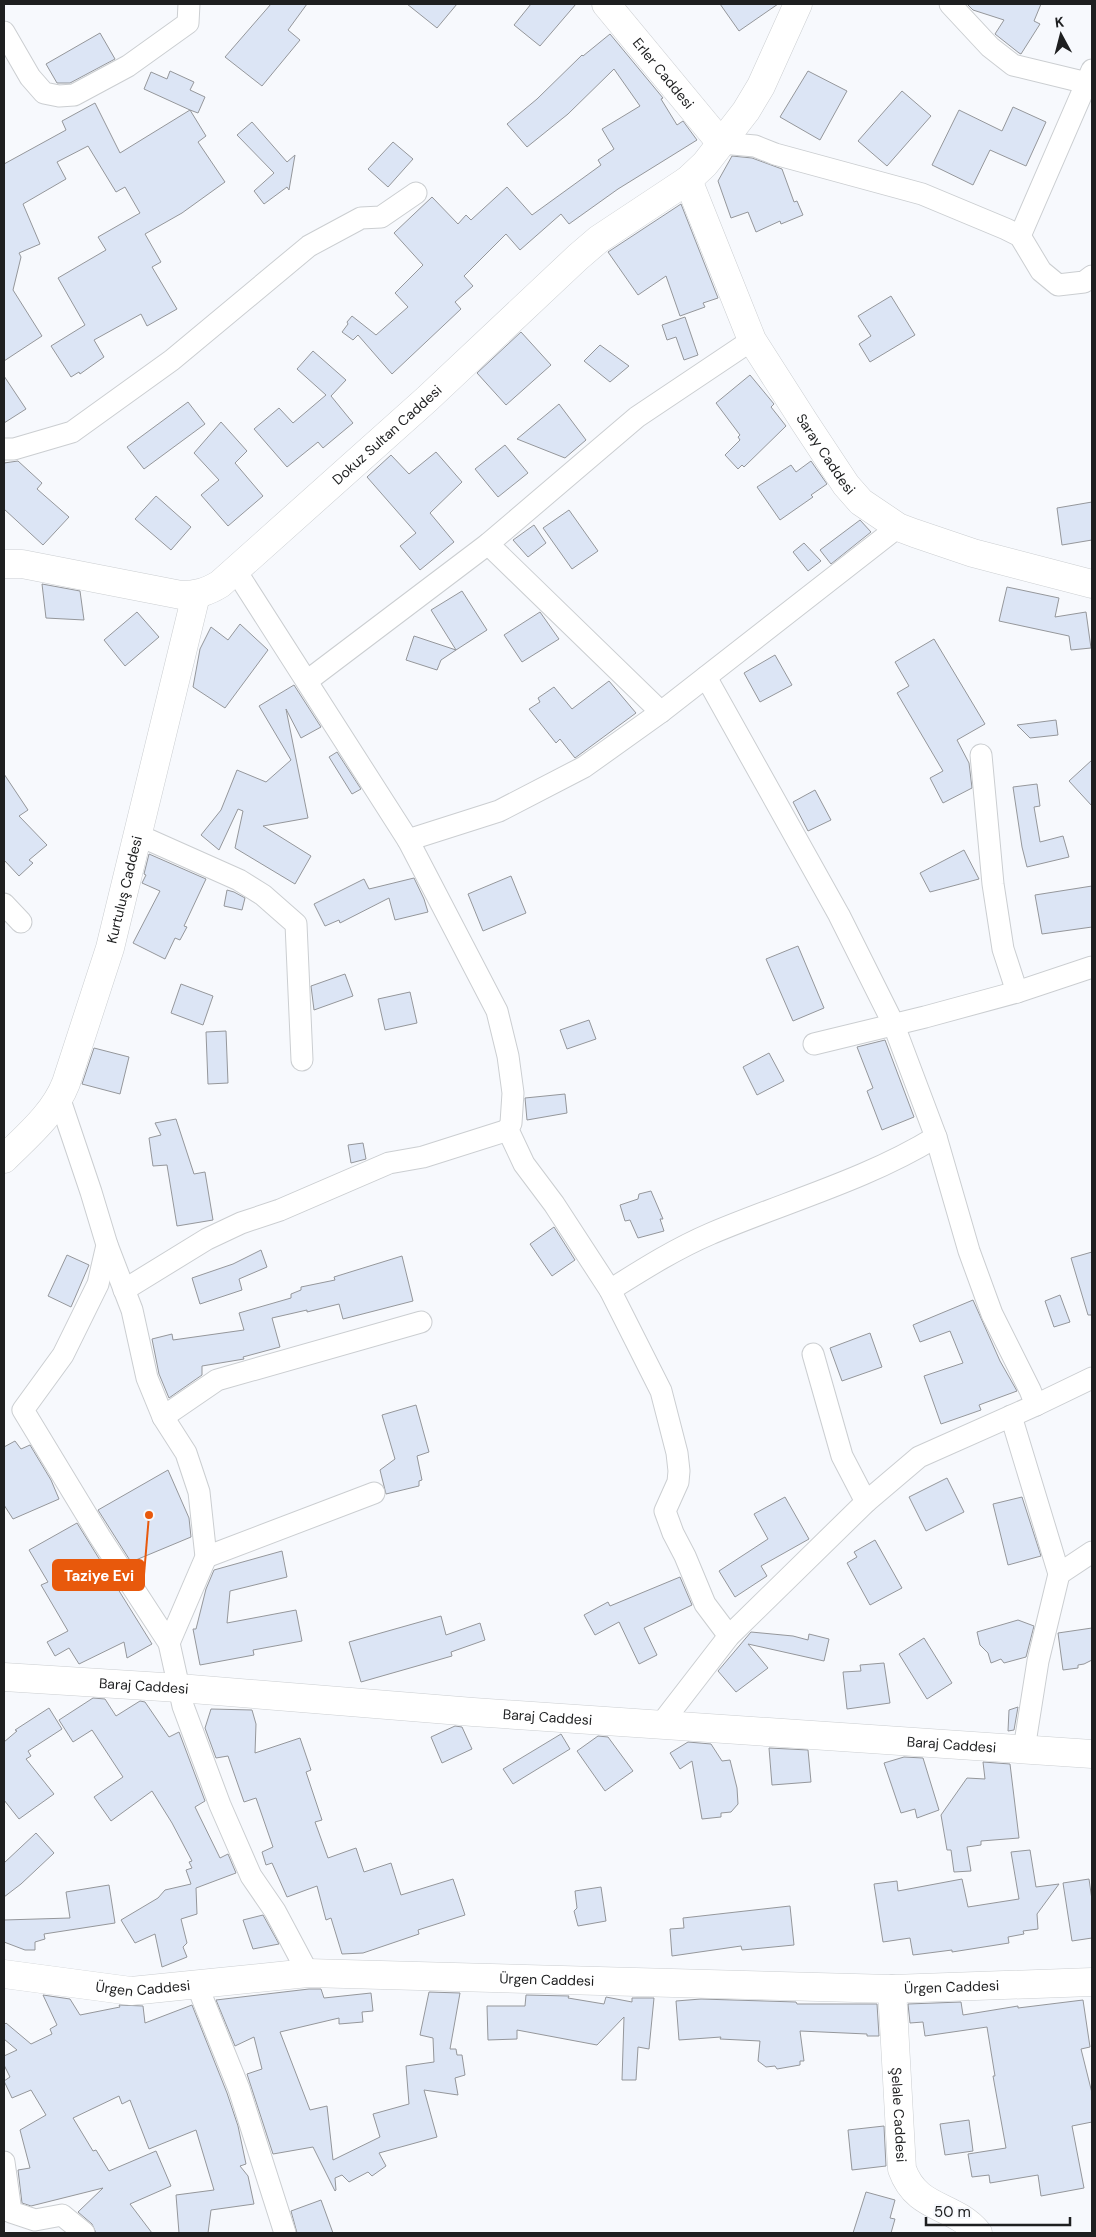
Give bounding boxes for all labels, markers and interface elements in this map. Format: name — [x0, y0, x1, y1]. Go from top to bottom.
north arrow — [1036, 10, 1086, 60]
text: K — [1054, 13, 1065, 32]
street label: Erler Caddesi — [629, 34, 698, 112]
street label: Dokuz Sultan Caddesi — [328, 381, 445, 488]
street label: Saray Caddesi — [792, 410, 859, 498]
street label: Kurtuluş Caddesi — [102, 834, 146, 945]
callout: Taziye Evi — [53, 1560, 144, 1590]
text: Taziye Evi — [64, 1566, 134, 1586]
street label: Baraj Caddesi — [98, 1674, 189, 1698]
street label: Baraj Caddesi — [502, 1705, 593, 1729]
street label: Baraj Caddesi — [906, 1732, 997, 1756]
street label: Ürgen Caddesi — [499, 1969, 595, 1990]
street label: Ürgen Caddesi — [94, 1976, 191, 2000]
street label: Ürgen Caddesi — [904, 1976, 1000, 1998]
street label: Şelale Caddesi — [887, 2067, 911, 2163]
scale bar — [926, 2194, 1070, 2226]
text: 50 m — [934, 2202, 971, 2222]

